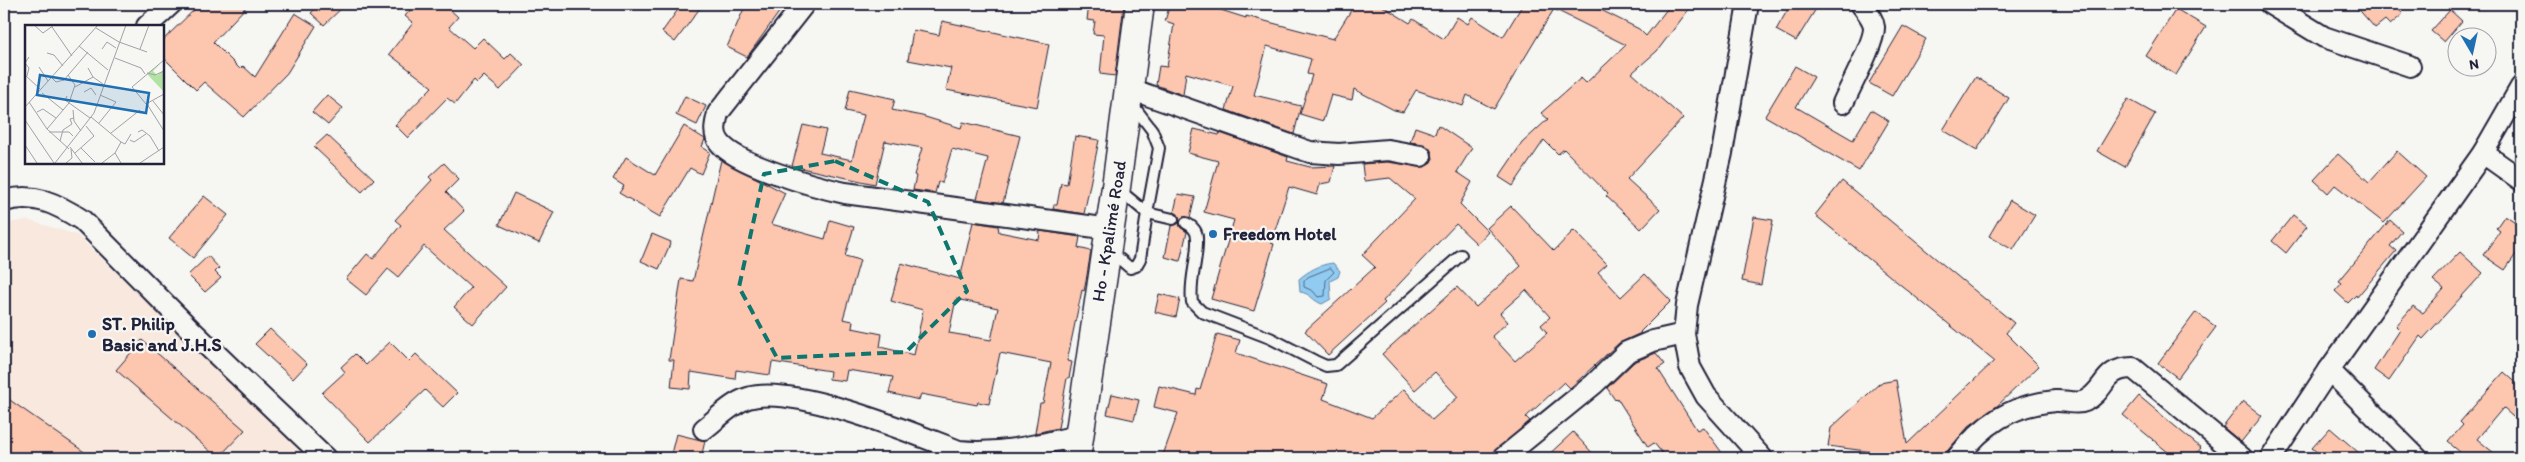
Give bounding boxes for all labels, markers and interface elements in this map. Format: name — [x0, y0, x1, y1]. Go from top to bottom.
inset map — [25, 25, 164, 164]
north arrow — [2448, 28, 2498, 78]
text: N — [2468, 55, 2480, 73]
street label: Ho - Kpalimé Road — [1087, 159, 1131, 303]
place label: Freedom Hotel — [1223, 223, 1337, 245]
marker: Freedom Hotel — [1207, 228, 1219, 240]
place label: ST. Philip Basic and J.H.S — [102, 313, 222, 356]
marker: ST. Philip Basic and J.H.S — [86, 328, 98, 340]

